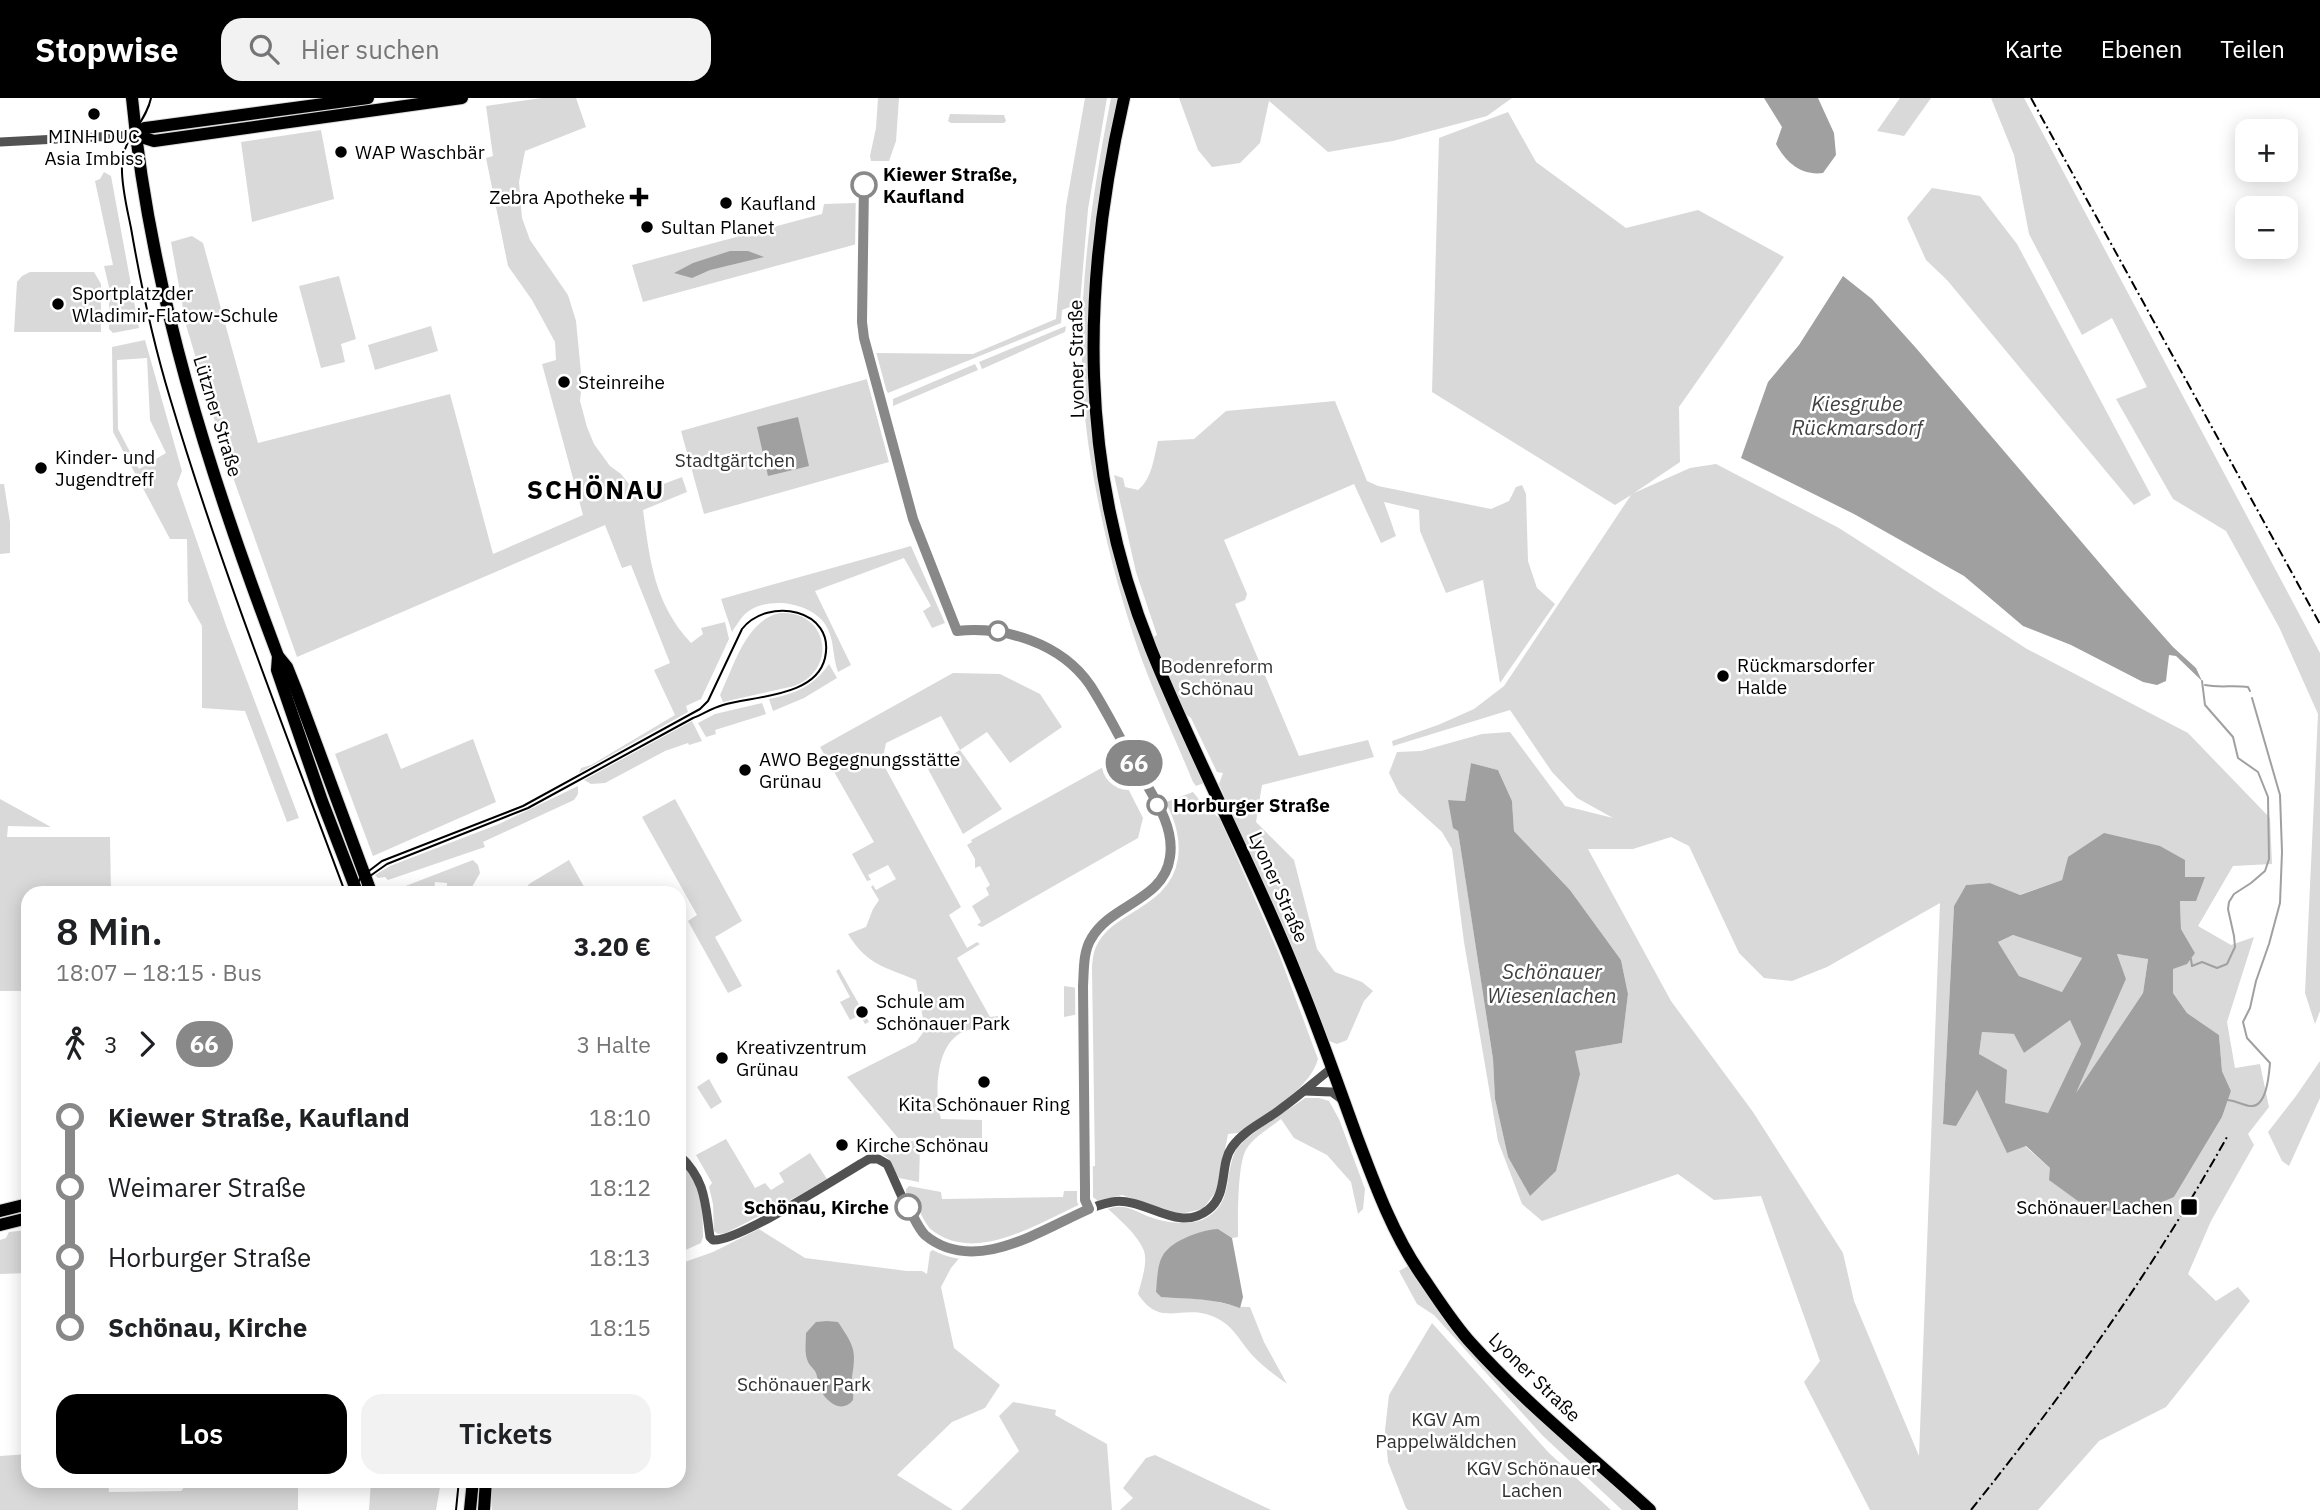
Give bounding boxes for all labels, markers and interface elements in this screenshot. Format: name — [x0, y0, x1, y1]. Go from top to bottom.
search box — [221, 18, 711, 81]
text: Stopwise — [35, 28, 179, 71]
icon: search — [245, 30, 283, 68]
text: Hier suchen — [301, 32, 440, 66]
text: Karte — [2005, 33, 2063, 65]
text: Ebenen — [2101, 33, 2182, 65]
text: Teilen — [2220, 33, 2285, 65]
marker: MINH DUC Asia Imbiss — [86, 106, 102, 122]
map controls — [2235, 119, 2298, 259]
button: + — [2235, 119, 2298, 182]
place label: MINH DUC Asia Imbiss — [44, 124, 144, 170]
place label: WAP Waschbär — [355, 140, 485, 164]
marker: WAP Waschbär — [333, 144, 349, 160]
place label: Kiewer Straße, Kaufland — [883, 162, 1018, 208]
marker: Kiewer Straße, Kaufland — [851, 172, 877, 198]
place label: Zebra Apotheke — [489, 185, 625, 209]
marker: Zebra Apotheke — [631, 189, 647, 205]
place label: Kaufland — [740, 191, 816, 215]
marker: Kaufland — [718, 195, 734, 211]
button: − — [2235, 196, 2298, 259]
place label: Sultan Planet — [661, 215, 775, 239]
marker: Sultan Planet — [639, 219, 655, 235]
place label: Sportplatz der Wladimir-Flatow-Schule — [72, 281, 278, 327]
marker: Sportplatz der Wladimir-Flatow-Schule — [50, 296, 66, 312]
street label: Lyoner Straße — [1063, 299, 1089, 419]
street label: Lützner Straße — [188, 352, 248, 480]
place label: Steinreihe — [578, 370, 665, 394]
marker: Steinreihe — [556, 374, 572, 390]
water label: Kiesgrube Rückmarsdorf — [1791, 389, 1925, 441]
place label: Kinder- und Jugendtreff — [55, 445, 155, 491]
park label: Stadtgärtchen — [675, 448, 795, 472]
marker: Kinder- und Jugendtreff — [33, 460, 49, 476]
district label: SCHÖNAU — [527, 472, 665, 506]
unlabelled marker — [988, 621, 1008, 641]
place label: Rückmarsdorfer Halde — [1737, 653, 1875, 699]
park label: Bodenreform Schönau — [1161, 654, 1273, 700]
marker: Rückmarsdorfer Halde — [1715, 668, 1731, 684]
line badge: 66 — [1102, 740, 1166, 786]
place label: AWO Begegnungsstätte Grünau — [759, 747, 960, 793]
text: 66 — [1120, 747, 1148, 779]
marker: AWO Begegnungsstätte Grünau — [737, 762, 753, 778]
place label: Horburger Straße — [1173, 793, 1330, 817]
marker: Horburger Straße — [1147, 795, 1167, 815]
street label: Lyoner Straße — [1244, 828, 1314, 946]
text: 8 Min. — [56, 906, 163, 955]
text: 3.20 € — [574, 929, 651, 963]
text: 18:07 – 18:15 · Bus — [56, 957, 262, 987]
water label: Schönauer Wiesenlachen — [1487, 957, 1617, 1009]
place label: Schule am Schönauer Park — [876, 989, 1010, 1035]
marker: Schule am Schönauer Park — [854, 1004, 870, 1020]
icon: walk — [56, 1025, 94, 1063]
icon: forward — [128, 1025, 166, 1063]
text: 66 — [190, 1028, 219, 1060]
text: 3 — [104, 1029, 118, 1059]
text: 3 Halte — [576, 1029, 651, 1059]
place label: Kreativzentrum Grünau — [736, 1035, 867, 1081]
marker: Kreativzentrum Grünau — [714, 1050, 730, 1066]
marker: Kita Schönauer Ring — [976, 1074, 992, 1090]
place label: Kita Schönauer Ring — [898, 1092, 1070, 1116]
text: Kiewer Straße, Kaufland — [108, 1100, 410, 1134]
text: 18:10 — [589, 1102, 651, 1132]
place label: Kirche Schönau — [856, 1133, 989, 1157]
marker: Kirche Schönau — [834, 1137, 850, 1153]
text: Weimarer Straße — [108, 1170, 306, 1204]
text: 18:12 — [589, 1172, 651, 1202]
marker: Schönau, Kirche — [895, 1194, 921, 1220]
place label: Schönau, Kirche — [743, 1195, 889, 1219]
place label: Schönauer Lachen — [2016, 1195, 2173, 1219]
marker: Schönauer Lachen — [2179, 1197, 2199, 1217]
text: Horburger Straße — [108, 1240, 311, 1274]
text: 18:13 — [589, 1242, 651, 1272]
text: Schönau, Kirche — [108, 1310, 307, 1344]
text: 18:15 — [589, 1312, 651, 1342]
street label: Lyoner Straße — [1484, 1327, 1586, 1427]
park label: Schönauer Park — [737, 1372, 871, 1396]
button: Los — [56, 1394, 347, 1474]
button: Tickets — [361, 1394, 651, 1474]
park label: KGV Am Pappelwäldchen — [1375, 1407, 1517, 1453]
park label: KGV Schönauer Lachen — [1466, 1456, 1598, 1502]

